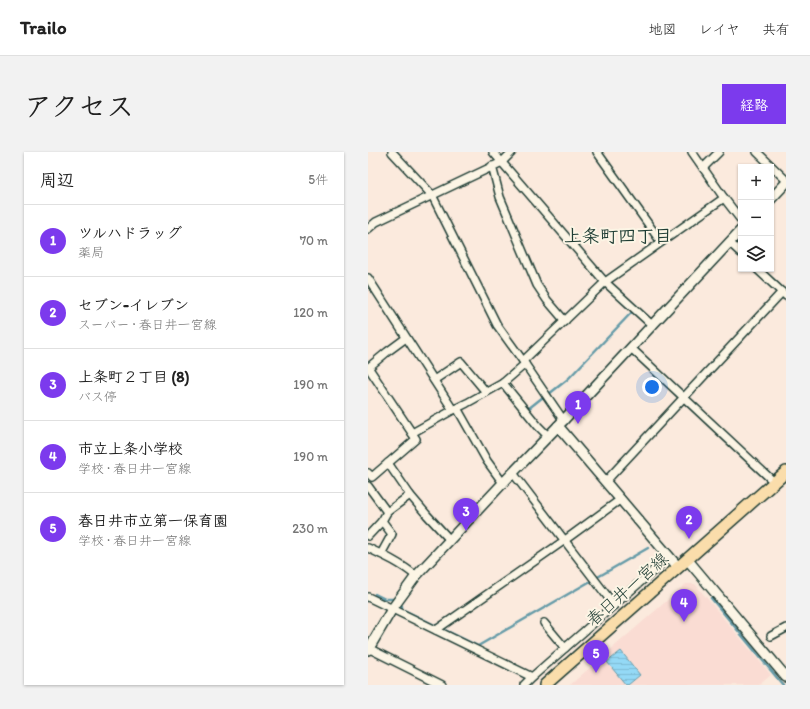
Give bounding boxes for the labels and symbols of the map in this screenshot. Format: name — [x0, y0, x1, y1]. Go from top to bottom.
district label: 上条町四丁目 — [564, 225, 672, 247]
your location — [642, 377, 662, 397]
pin: 1 — [565, 391, 591, 424]
pin: 3 — [453, 498, 479, 531]
pin: 2 — [676, 506, 702, 539]
street label: 春日井一宮線 — [582, 548, 672, 630]
pin: 4 — [671, 589, 697, 622]
pin: 5 — [583, 640, 609, 673]

